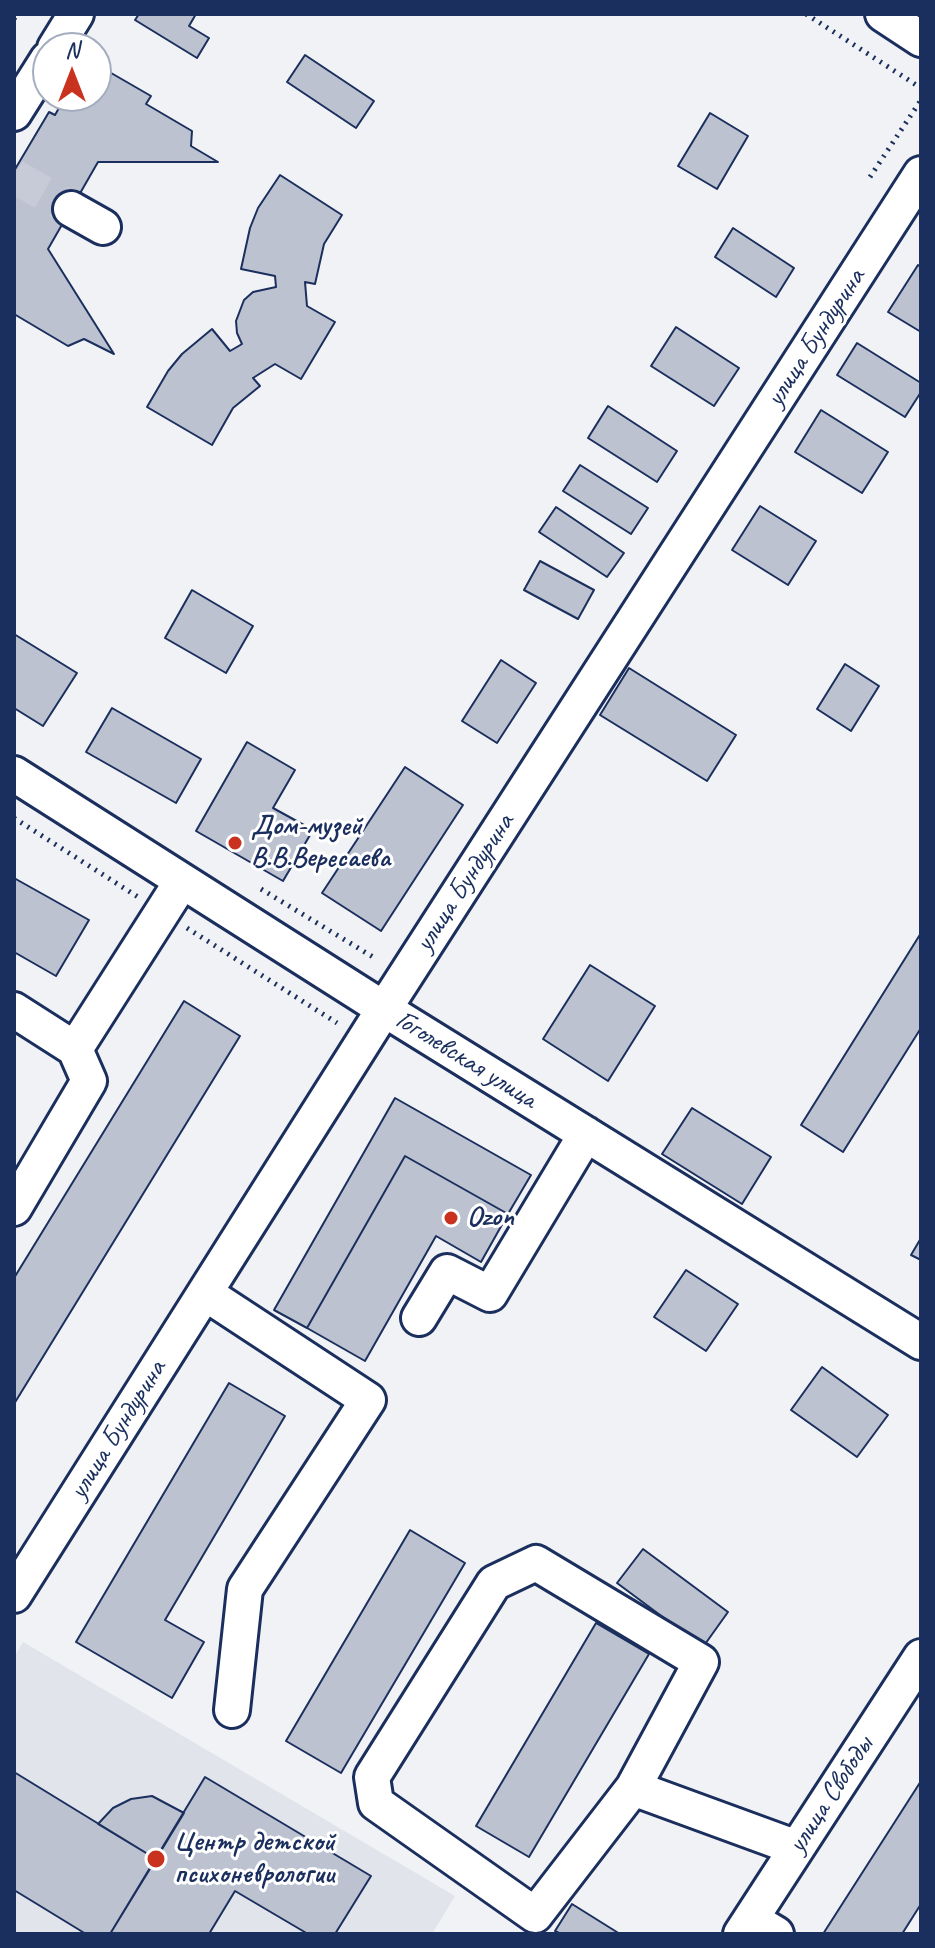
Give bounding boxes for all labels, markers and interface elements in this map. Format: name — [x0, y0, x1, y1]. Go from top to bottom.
north arrow — [32, 32, 112, 112]
text: N — [65, 36, 79, 64]
street label: улица Бундурина — [759, 263, 873, 413]
street label: улица Бундурина — [408, 808, 522, 958]
place label: Дом-музей В.В.Вересаева — [251, 810, 390, 876]
marker: Дом-музей В.В.Вересаева — [226, 834, 244, 852]
street label: Гоголевская улица — [389, 1003, 543, 1117]
place label: Ozon — [467, 1201, 514, 1235]
marker: Ozon — [442, 1209, 460, 1227]
street label: улица Бундурина — [62, 1354, 174, 1506]
street label: улица Свободы — [781, 1730, 881, 1860]
place label: Центр детской психоневрологии — [174, 1826, 335, 1892]
marker: Центр детской психоневрологии — [145, 1848, 167, 1870]

